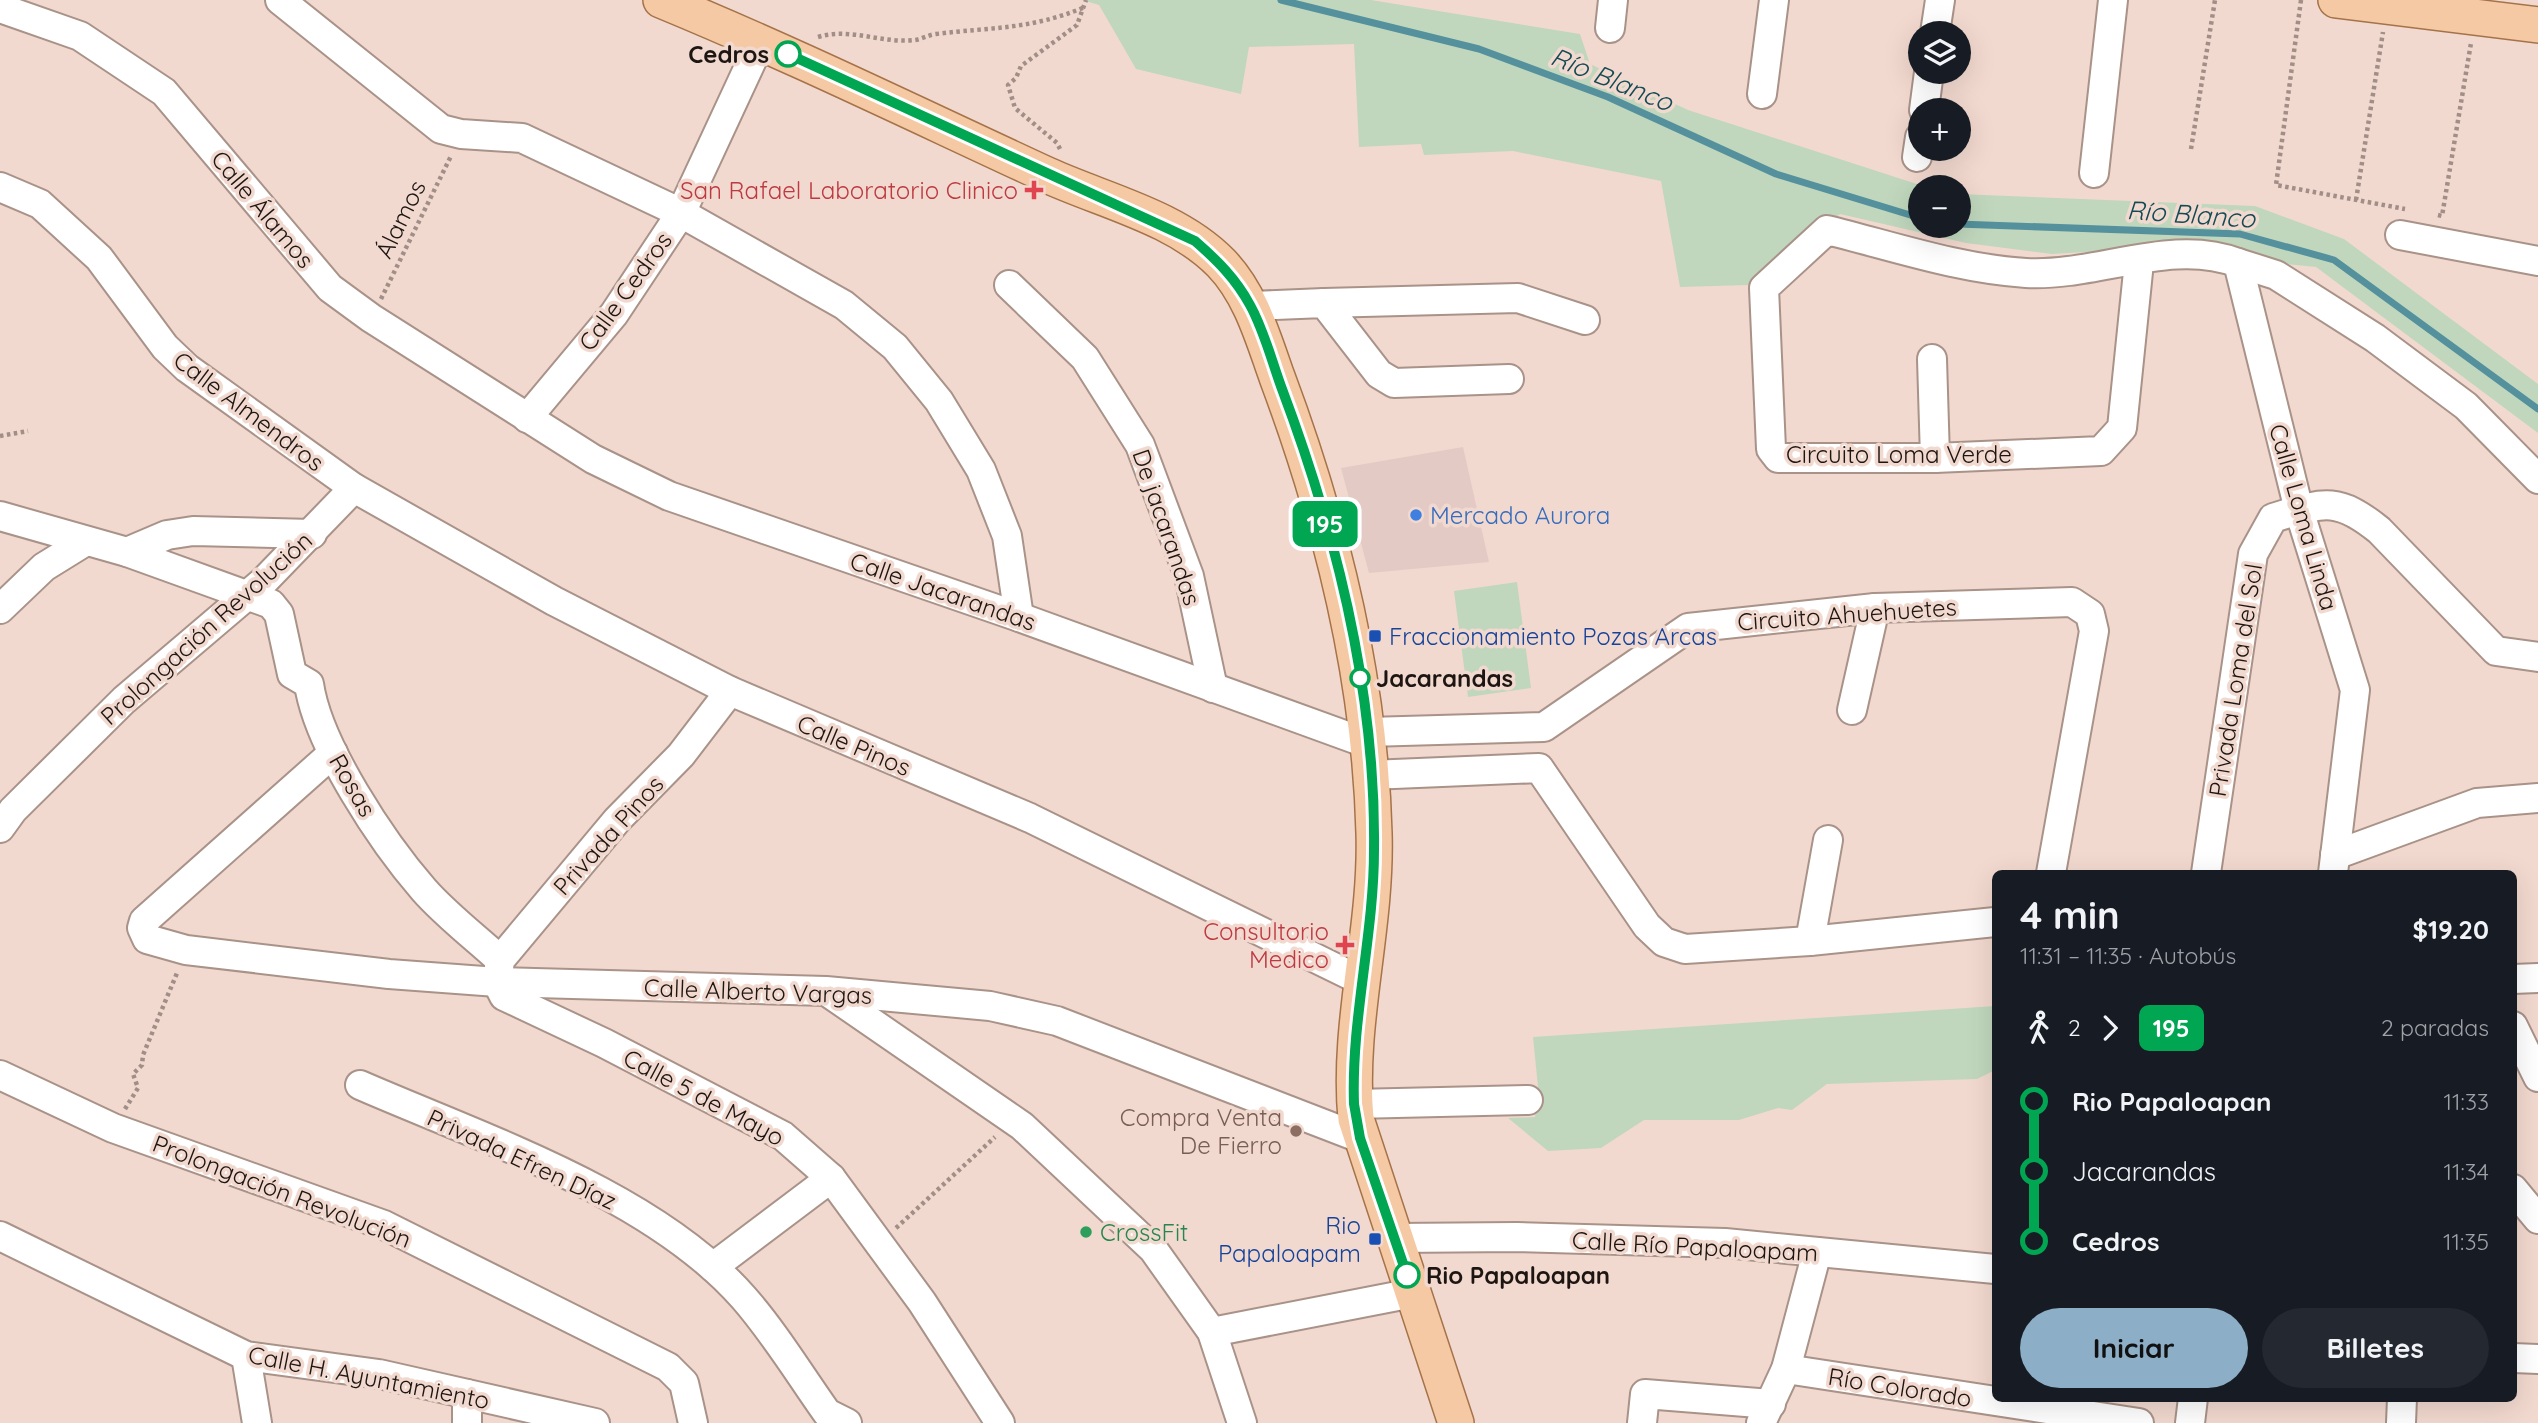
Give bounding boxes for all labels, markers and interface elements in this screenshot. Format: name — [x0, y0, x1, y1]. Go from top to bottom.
map controls — [1908, 21, 1971, 238]
button: layers — [1908, 21, 1971, 84]
place label: Cedros — [688, 39, 769, 69]
water label: Río Blanco — [1546, 40, 1679, 119]
marker: Cedros — [775, 41, 801, 67]
button: + — [1908, 98, 1971, 161]
street label: Calle Álamos — [205, 144, 321, 274]
street label: Álamos — [368, 175, 432, 263]
place label: San Rafael Laboratorio Clinico — [680, 175, 1018, 205]
button: − — [1908, 175, 1971, 238]
marker: San Rafael Laboratorio Clinico — [1024, 180, 1044, 200]
water label: Río Blanco — [2126, 193, 2258, 235]
street label: Calle Cedros — [572, 226, 678, 356]
street label: Calle Almendros — [168, 345, 330, 477]
street label: Calle Loma Linda — [2263, 420, 2345, 614]
street label: Circuito Loma Verde — [1786, 439, 2012, 469]
street label: De jacarandas — [1126, 445, 1208, 609]
place label: Mercado Aurora — [1430, 500, 1610, 530]
line badge: 195 — [1285, 501, 1365, 547]
marker: Mercado Aurora — [1408, 507, 1424, 523]
text: 195 — [1307, 509, 1343, 539]
street label: Prolongación Revolución — [94, 525, 318, 731]
street label: Calle Jacarandas — [846, 545, 1040, 637]
street label: Privada Loma del Sol — [2202, 561, 2268, 799]
street label: Circuito Ahuehuetes — [1736, 591, 1958, 637]
place label: Fraccionamiento Pozas Arcas — [1389, 621, 1717, 651]
marker: Fraccionamiento Pozas Arcas — [1367, 628, 1383, 644]
place label: Jacarandas — [1376, 663, 1513, 693]
marker: Jacarandas — [1350, 668, 1370, 688]
street label: Calle Pinos — [793, 708, 915, 782]
street label: Rosas — [323, 748, 383, 822]
street label: Privada Pinos — [546, 769, 670, 901]
text: 4 min — [2020, 891, 2120, 939]
text: $19.20 — [2412, 913, 2489, 946]
place label: Consultorio Medico — [1203, 916, 1329, 974]
marker: Consultorio Medico — [1335, 935, 1355, 955]
text: 11:31 – 11:35 · Autobús — [2020, 941, 2236, 970]
street label: Calle Alberto Vargas — [643, 972, 873, 1010]
icon: walk — [2020, 1009, 2058, 1047]
icon: forward — [2091, 1009, 2129, 1047]
text: 2 — [2068, 1013, 2081, 1042]
text: 195 — [2153, 1013, 2190, 1043]
text: 2 paradas — [2381, 1013, 2489, 1042]
street label: Calle 5 de Mayo — [618, 1042, 790, 1152]
text: Rio Papaloapan — [2072, 1085, 2272, 1118]
text: 11:33 — [2444, 1087, 2489, 1116]
street label: Privada Efren Díaz — [423, 1102, 621, 1216]
place label: Compra Venta De Fierro — [1120, 1102, 1282, 1160]
marker: Compra Venta De Fierro — [1288, 1123, 1304, 1139]
street label: Prolongación Revolución — [148, 1128, 416, 1254]
text: Jacarandas — [2072, 1155, 2216, 1188]
text: 11:34 — [2444, 1157, 2489, 1186]
place label: Rio Papaloapam — [1218, 1210, 1361, 1268]
place label: CrossFit — [1100, 1217, 1188, 1247]
marker: CrossFit — [1078, 1224, 1094, 1240]
street label: Calle Río Papaloapam — [1571, 1225, 1819, 1267]
text: Cedros — [2072, 1225, 2159, 1258]
text: 11:35 — [2443, 1227, 2489, 1256]
marker: Rio Papaloapam — [1367, 1231, 1383, 1247]
place label: Rio Papaloapan — [1426, 1260, 1610, 1290]
marker: Rio Papaloapan — [1394, 1262, 1420, 1288]
button: Iniciar — [2020, 1308, 2248, 1388]
button: Billetes — [2262, 1308, 2489, 1388]
street label: Calle H. Ayuntamiento — [246, 1339, 492, 1415]
street label: Río Colorado — [1826, 1361, 1974, 1413]

